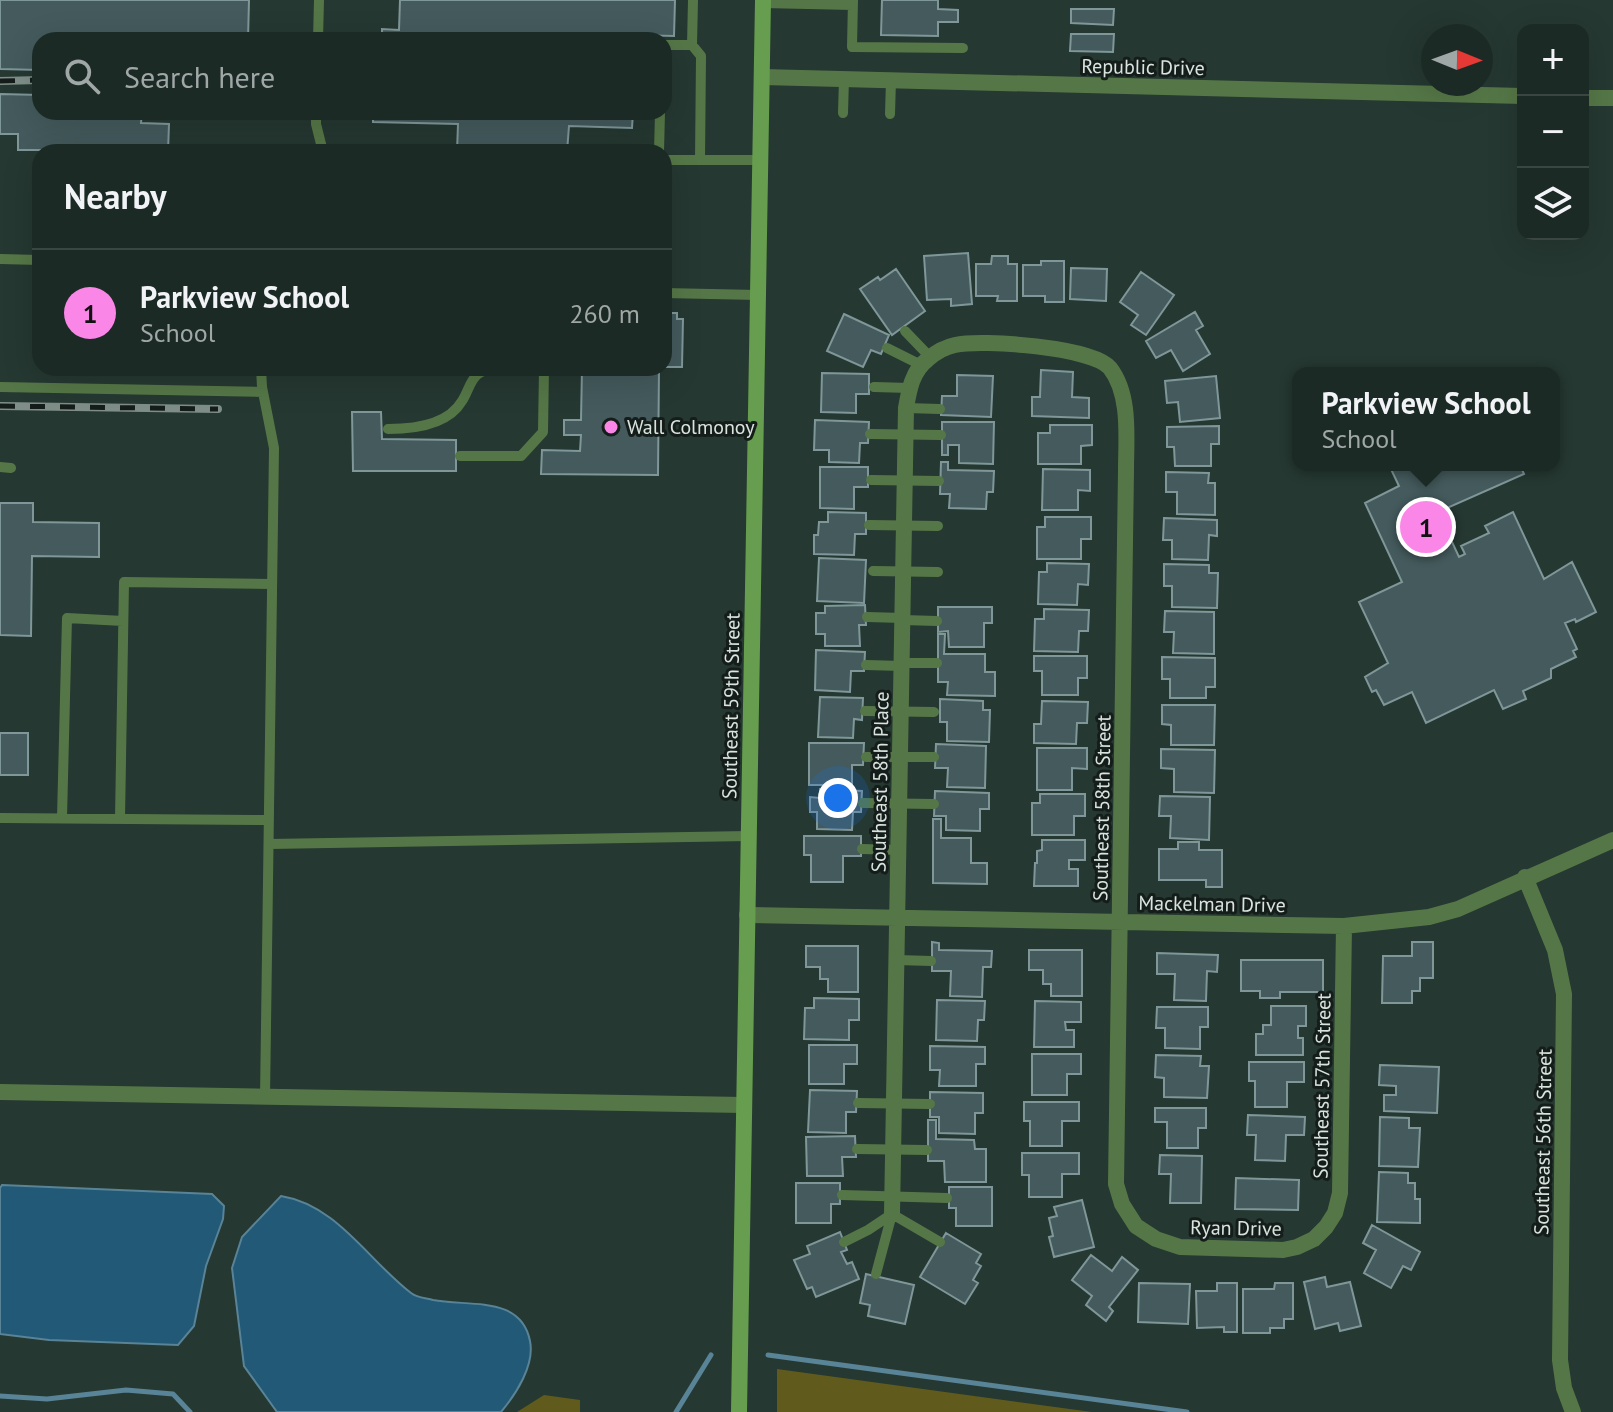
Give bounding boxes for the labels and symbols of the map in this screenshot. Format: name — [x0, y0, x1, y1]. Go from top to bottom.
north arrow — [1421, 24, 1493, 96]
street label: Republic Drive — [1081, 53, 1205, 81]
place label: Wall Colmonoy — [627, 414, 755, 440]
marker: Wall Colmonoy — [602, 418, 620, 436]
pin: 1 — [1400, 497, 1452, 557]
street label: Southeast 59th Street — [716, 612, 746, 799]
street label: Southeast 58th Place — [865, 691, 895, 873]
street label: Southeast 58th Street — [1087, 714, 1117, 901]
your location — [818, 778, 858, 818]
street label: Mackelman Drive — [1138, 890, 1286, 918]
street label: Southeast 57th Street — [1307, 993, 1337, 1179]
street label: Southeast 56th Street — [1528, 1048, 1558, 1235]
street label: Ryan Drive — [1190, 1214, 1282, 1242]

